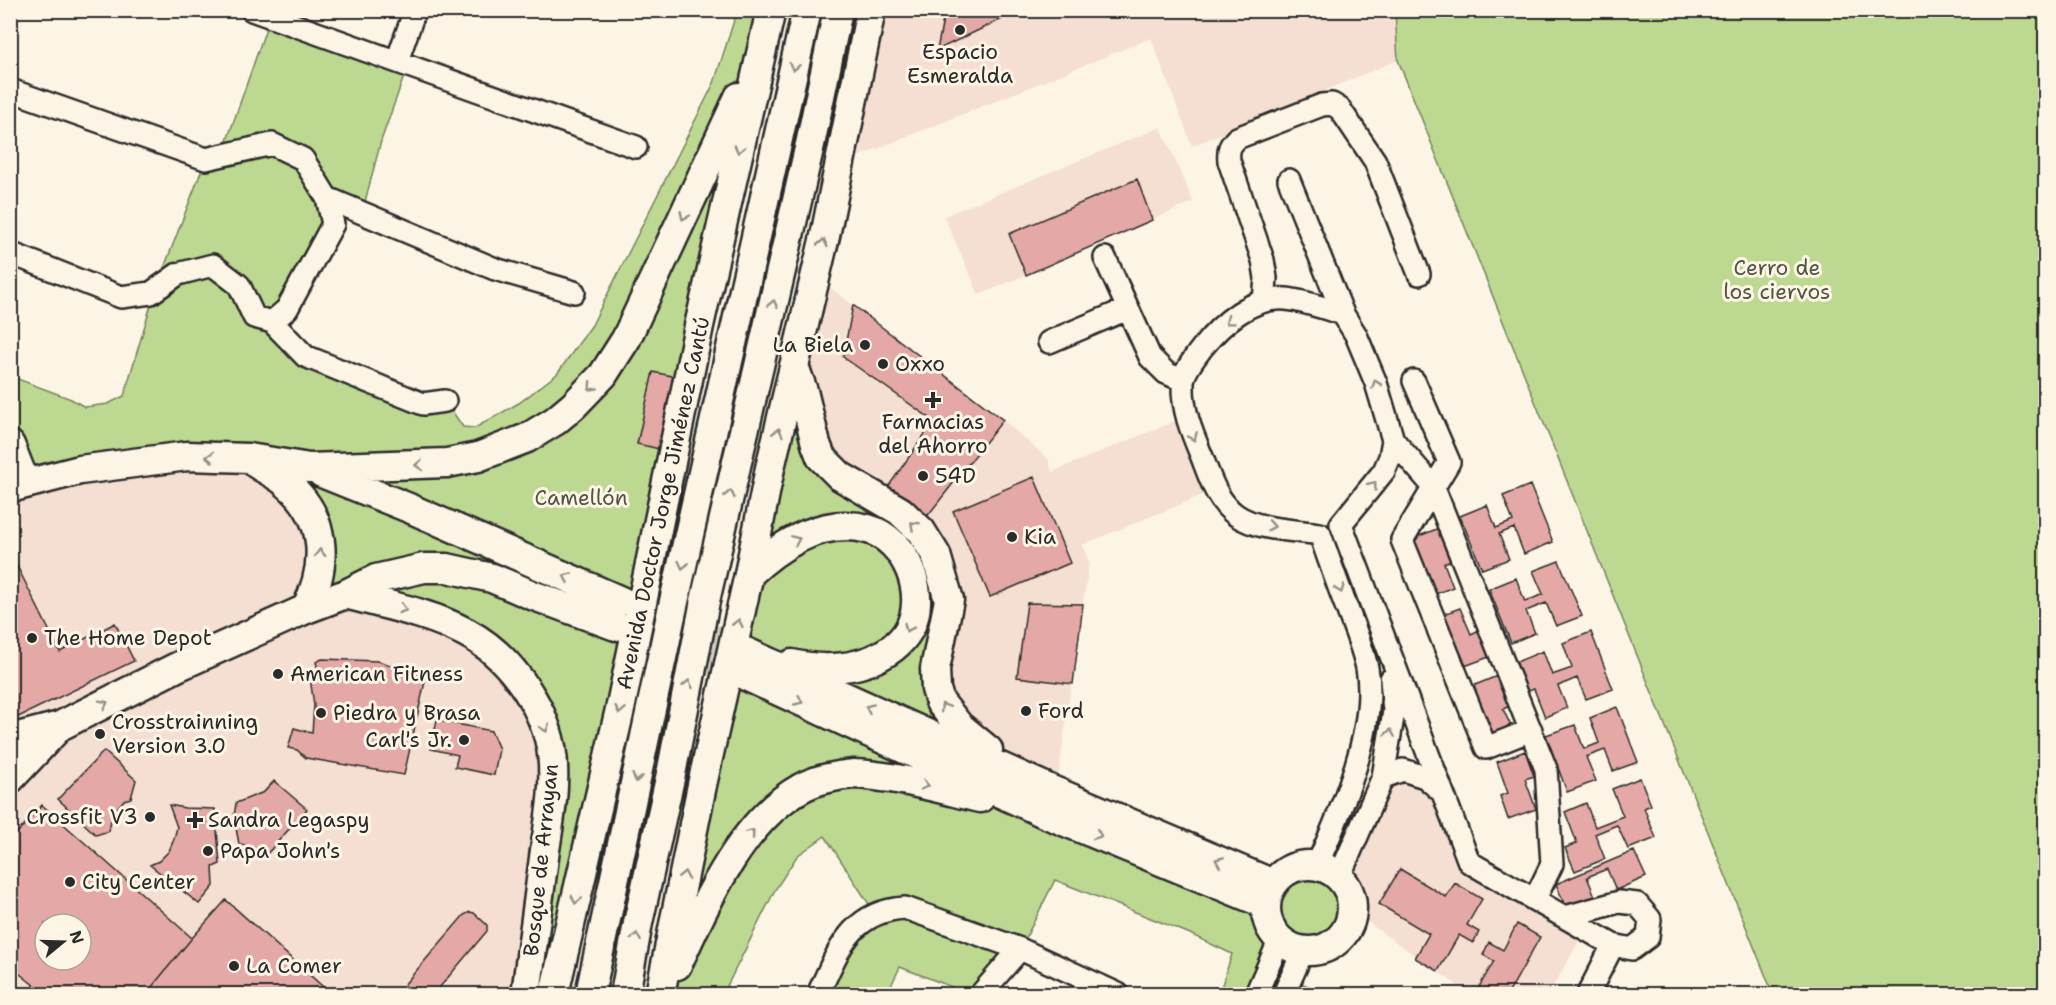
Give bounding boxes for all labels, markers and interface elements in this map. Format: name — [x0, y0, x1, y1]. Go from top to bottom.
marker: Espacio Esmeralda — [953, 23, 967, 37]
place label: Espacio Esmeralda — [907, 38, 1013, 90]
one-way arrow — [788, 62, 801, 72]
one-way arrow — [733, 144, 746, 154]
one-way arrow — [679, 209, 691, 220]
one-way arrow — [816, 238, 829, 248]
park label: Cerro de los ciervos — [1724, 254, 1830, 306]
one-way arrow — [766, 299, 779, 309]
street label: Avenida Doctor Jorge Jiménez Cantú — [610, 314, 716, 692]
one-way arrow — [1225, 314, 1236, 325]
place label: La Biela — [772, 331, 853, 359]
marker: La Biela — [858, 338, 872, 352]
place label: Oxxo — [895, 350, 945, 378]
marker: Oxxo — [876, 357, 890, 371]
one-way arrow — [588, 379, 599, 390]
one-way arrow — [1370, 379, 1383, 390]
marker: Farmacias del Ahorro — [926, 393, 940, 407]
place label: Farmacias del Ahorro — [878, 408, 988, 460]
one-way arrow — [771, 428, 784, 438]
one-way arrow — [1186, 431, 1199, 442]
one-way arrow — [205, 450, 214, 463]
one-way arrow — [415, 458, 424, 471]
place label: 54D — [935, 462, 976, 490]
marker: 54D — [916, 469, 930, 483]
one-way arrow — [1365, 481, 1376, 492]
park label: Camellón — [534, 484, 628, 512]
one-way arrow — [722, 489, 735, 499]
one-way arrow — [1266, 520, 1275, 532]
one-way arrow — [911, 521, 921, 532]
place label: Kia — [1024, 523, 1056, 551]
marker: Kia — [1005, 530, 1019, 544]
one-way arrow — [790, 535, 801, 547]
one-way arrow — [314, 549, 326, 558]
one-way arrow — [677, 560, 690, 570]
one-way arrow — [563, 573, 574, 585]
one-way arrow — [1332, 583, 1345, 594]
one-way arrow — [398, 602, 408, 615]
one-way arrow — [731, 618, 744, 628]
one-way arrow — [904, 622, 916, 633]
place label: The Home Depot — [44, 624, 212, 652]
marker: The Home Depot — [25, 631, 39, 645]
place label: American Fitness — [290, 660, 463, 688]
marker: American Fitness — [271, 667, 285, 681]
one-way arrow — [681, 680, 694, 690]
one-way arrow — [793, 693, 804, 705]
place label: Ford — [1038, 697, 1084, 725]
one-way arrow — [98, 699, 109, 711]
place label: Piedra y Brasa — [333, 699, 480, 727]
one-way arrow — [865, 703, 876, 715]
one-way arrow — [940, 703, 952, 713]
marker: Ford — [1019, 704, 1033, 718]
one-way arrow — [614, 705, 627, 715]
marker: Piedra y Brasa — [314, 706, 328, 720]
place label: Crosstrainning Version 3.0 — [112, 708, 258, 760]
one-way arrow — [538, 723, 551, 733]
place label: Carl's Jr. — [365, 726, 452, 754]
marker: Crosstrainning Version 3.0 — [93, 727, 107, 741]
one-way arrow — [1384, 728, 1396, 738]
marker: Carl's Jr. — [457, 733, 471, 747]
street label: Bosque de Arrayan — [517, 762, 565, 958]
one-way arrow — [631, 772, 644, 782]
one-way arrow — [920, 778, 930, 791]
place label: Crossfit V3 — [26, 803, 138, 831]
place label: Sandra Legaspy — [208, 806, 370, 834]
marker: Crossfit V3 — [143, 810, 157, 824]
marker: Sandra Legaspy — [186, 811, 204, 829]
one-way arrow — [1092, 828, 1103, 840]
one-way arrow — [744, 829, 755, 840]
place label: Papa John's — [220, 837, 340, 865]
marker: Papa John's — [201, 844, 215, 858]
one-way arrow — [1214, 856, 1225, 868]
place label: City Center — [82, 868, 195, 896]
one-way arrow — [677, 871, 690, 881]
marker: City Center — [63, 875, 77, 889]
one-way arrow — [570, 895, 583, 905]
north arrow — [33, 912, 93, 972]
text: N — [65, 928, 89, 947]
one-way arrow — [629, 932, 642, 942]
place label: La Comer — [246, 952, 342, 980]
marker: La Comer — [227, 959, 241, 973]

